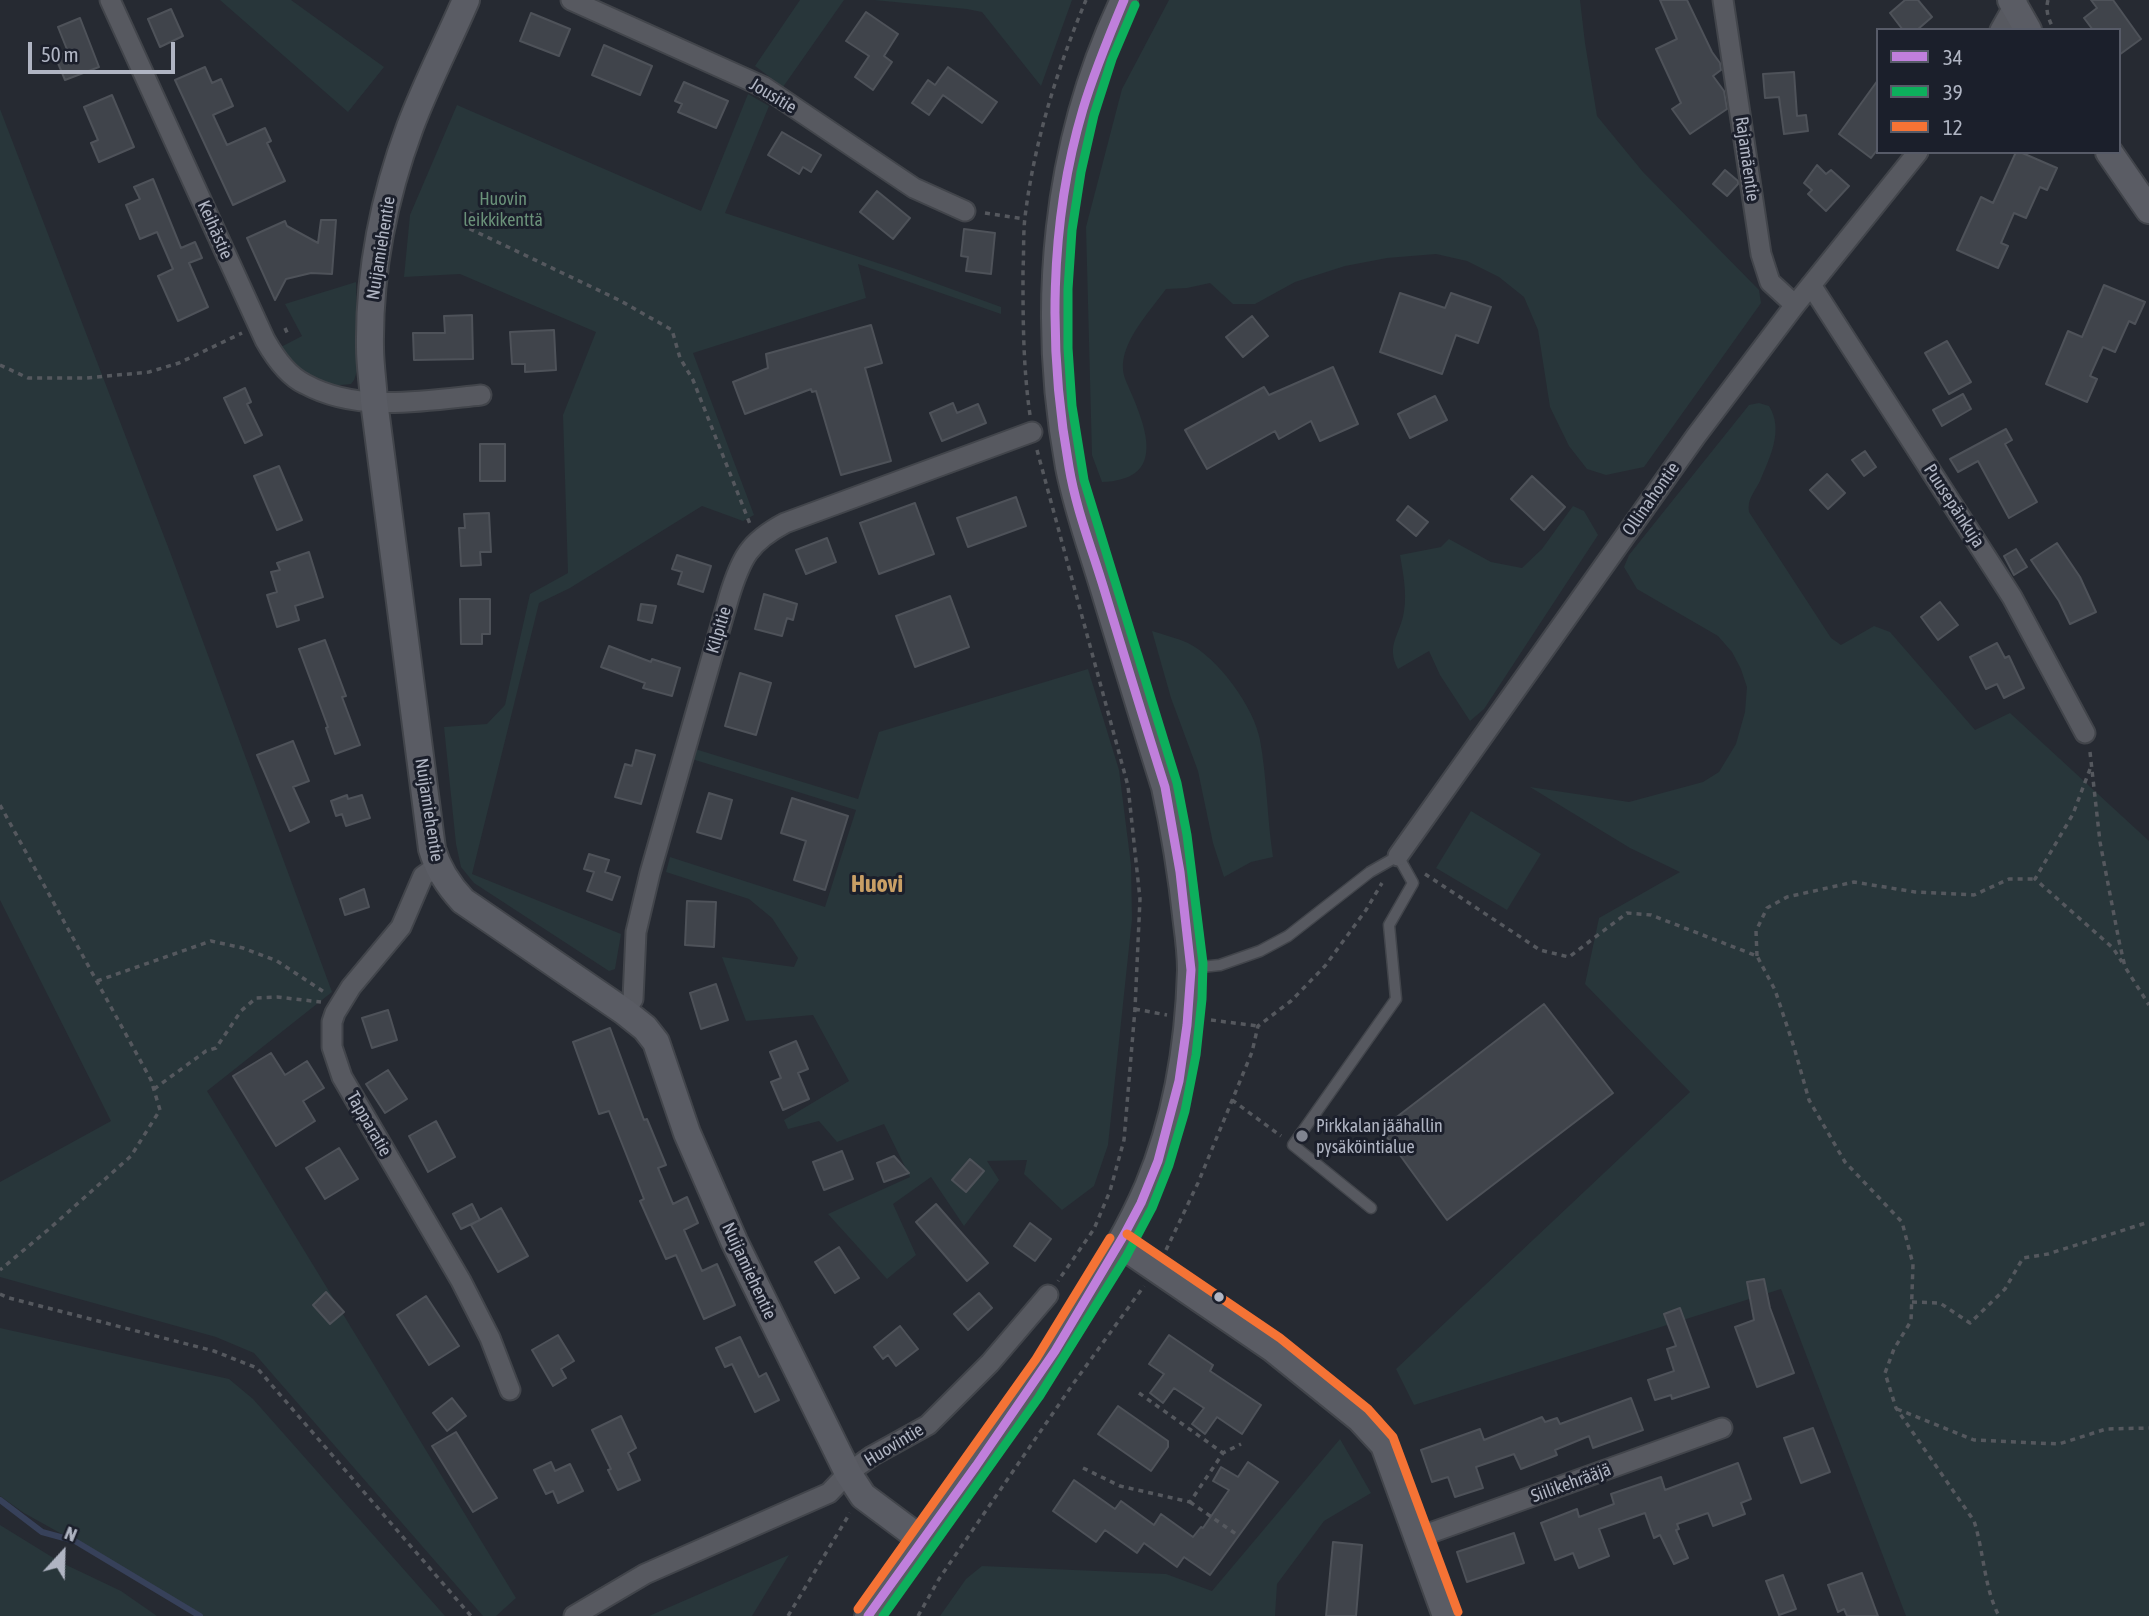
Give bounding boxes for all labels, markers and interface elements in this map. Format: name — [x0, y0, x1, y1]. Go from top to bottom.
scale bar — [32, 28, 178, 72]
legend — [1876, 28, 2121, 154]
text: 50 m — [41, 42, 79, 66]
text: 34 — [1943, 45, 1963, 69]
street label: Jousitie — [746, 74, 800, 118]
text: 39 — [1943, 80, 1963, 104]
street label: Rajamäentie — [1730, 115, 1764, 203]
text: 12 — [1943, 115, 1963, 139]
park label: Huovin leikkikenttä — [463, 188, 543, 230]
street label: Nuijamiehentie — [362, 195, 400, 301]
street label: Keihästie — [193, 197, 237, 263]
street label: Ollinahontie — [1618, 458, 1684, 540]
street label: Puusepänkuja — [1919, 460, 1989, 552]
street label: Kilpitie — [702, 604, 736, 656]
street label: Nuijamiehentie — [410, 757, 448, 863]
district label: Huovi — [851, 870, 903, 898]
street label: Tapparatie — [342, 1088, 396, 1160]
place label: Pirkkalan jäähallin pysäköintialue — [1316, 1115, 1443, 1158]
marker: Pirkkalan jäähallin pysäköintialue — [1294, 1128, 1310, 1144]
street label: Nuijamiehentie — [717, 1219, 781, 1323]
unlabelled marker — [1212, 1290, 1226, 1304]
street label: Huovintie — [860, 1419, 928, 1471]
street label: Siilikehrääjä — [1528, 1459, 1614, 1507]
north arrow — [28, 1518, 98, 1588]
text: N — [62, 1521, 80, 1546]

